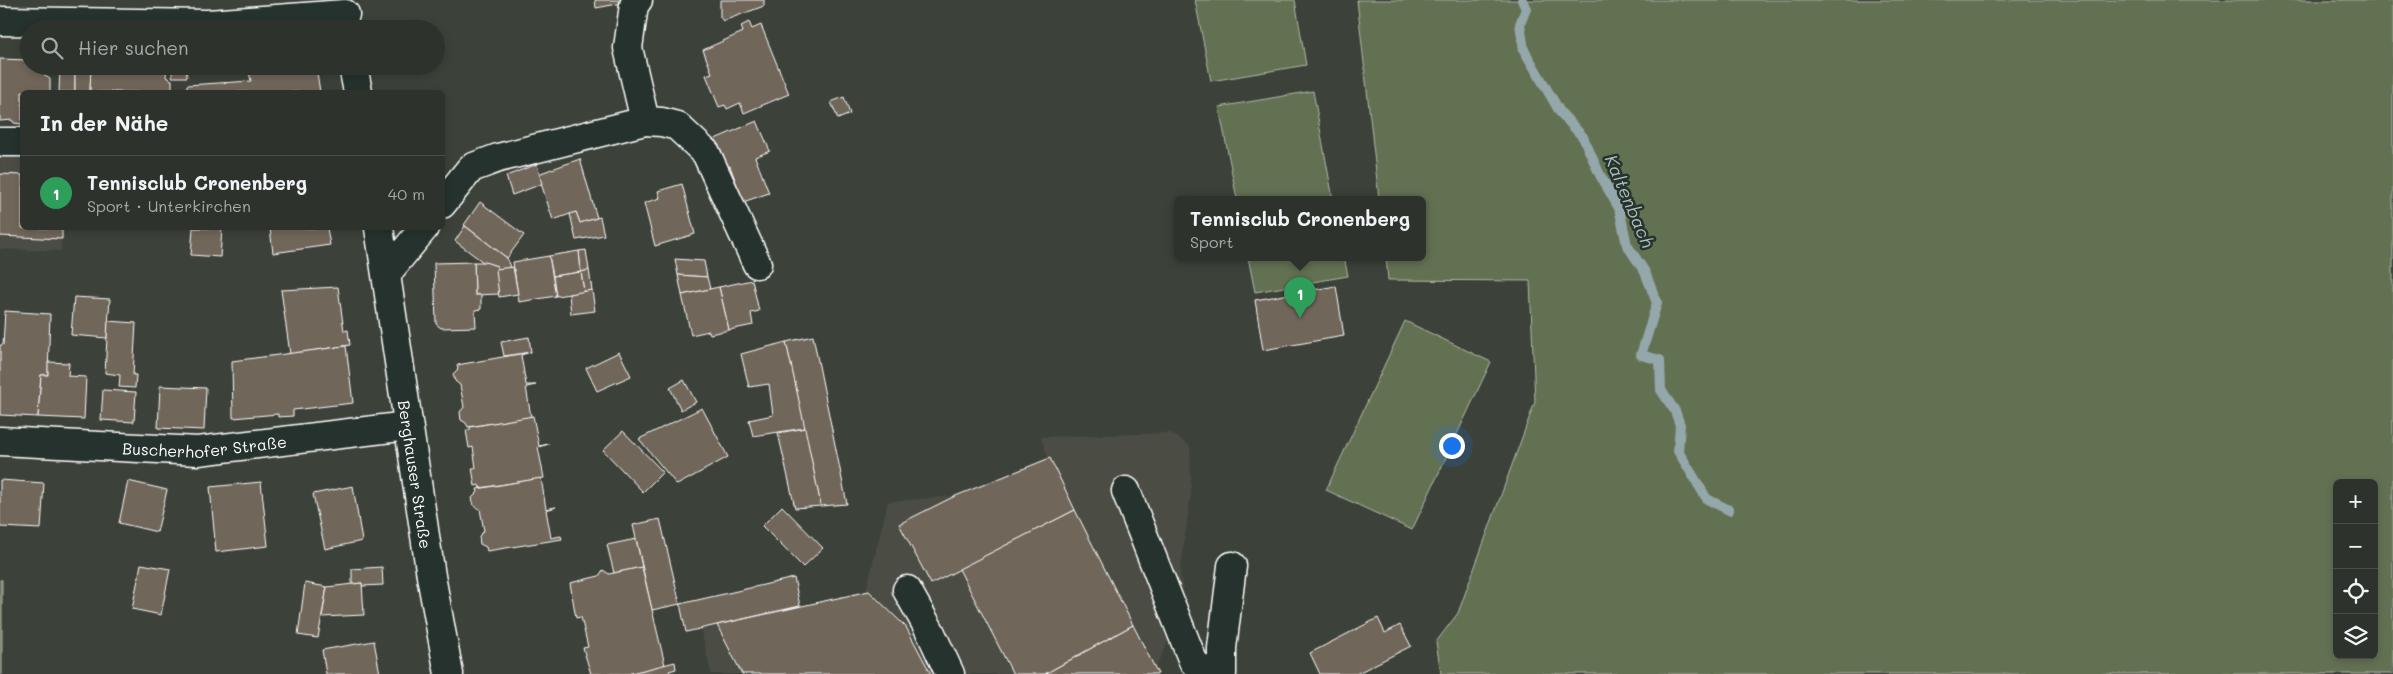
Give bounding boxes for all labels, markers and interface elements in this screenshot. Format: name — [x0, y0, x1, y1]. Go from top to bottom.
search box — [20, 20, 445, 75]
icon: search — [38, 34, 66, 62]
text: Hier suchen — [78, 35, 189, 60]
text: In der Nähe — [40, 109, 168, 136]
water label: Kaltenbach — [1600, 151, 1660, 251]
text: Tennisclub Cronenberg — [87, 170, 307, 195]
text: 1 — [52, 183, 60, 204]
text: 40 m — [388, 183, 425, 204]
text: Sport · Unterkirchen — [87, 195, 251, 216]
popup — [1174, 196, 1426, 261]
text: Tennisclub Cronenberg — [1190, 206, 1410, 231]
text: Sport — [1190, 231, 1233, 252]
pin: 1 — [1284, 277, 1316, 318]
street label: Berghauser Straße — [394, 399, 437, 550]
street label: Buscherhofer Straße — [122, 430, 288, 462]
your location — [1439, 433, 1465, 459]
map controls — [2333, 479, 2378, 659]
button: + — [2333, 479, 2378, 524]
button: − — [2333, 524, 2378, 569]
button: locate — [2333, 569, 2378, 614]
button: layers — [2333, 614, 2378, 659]

